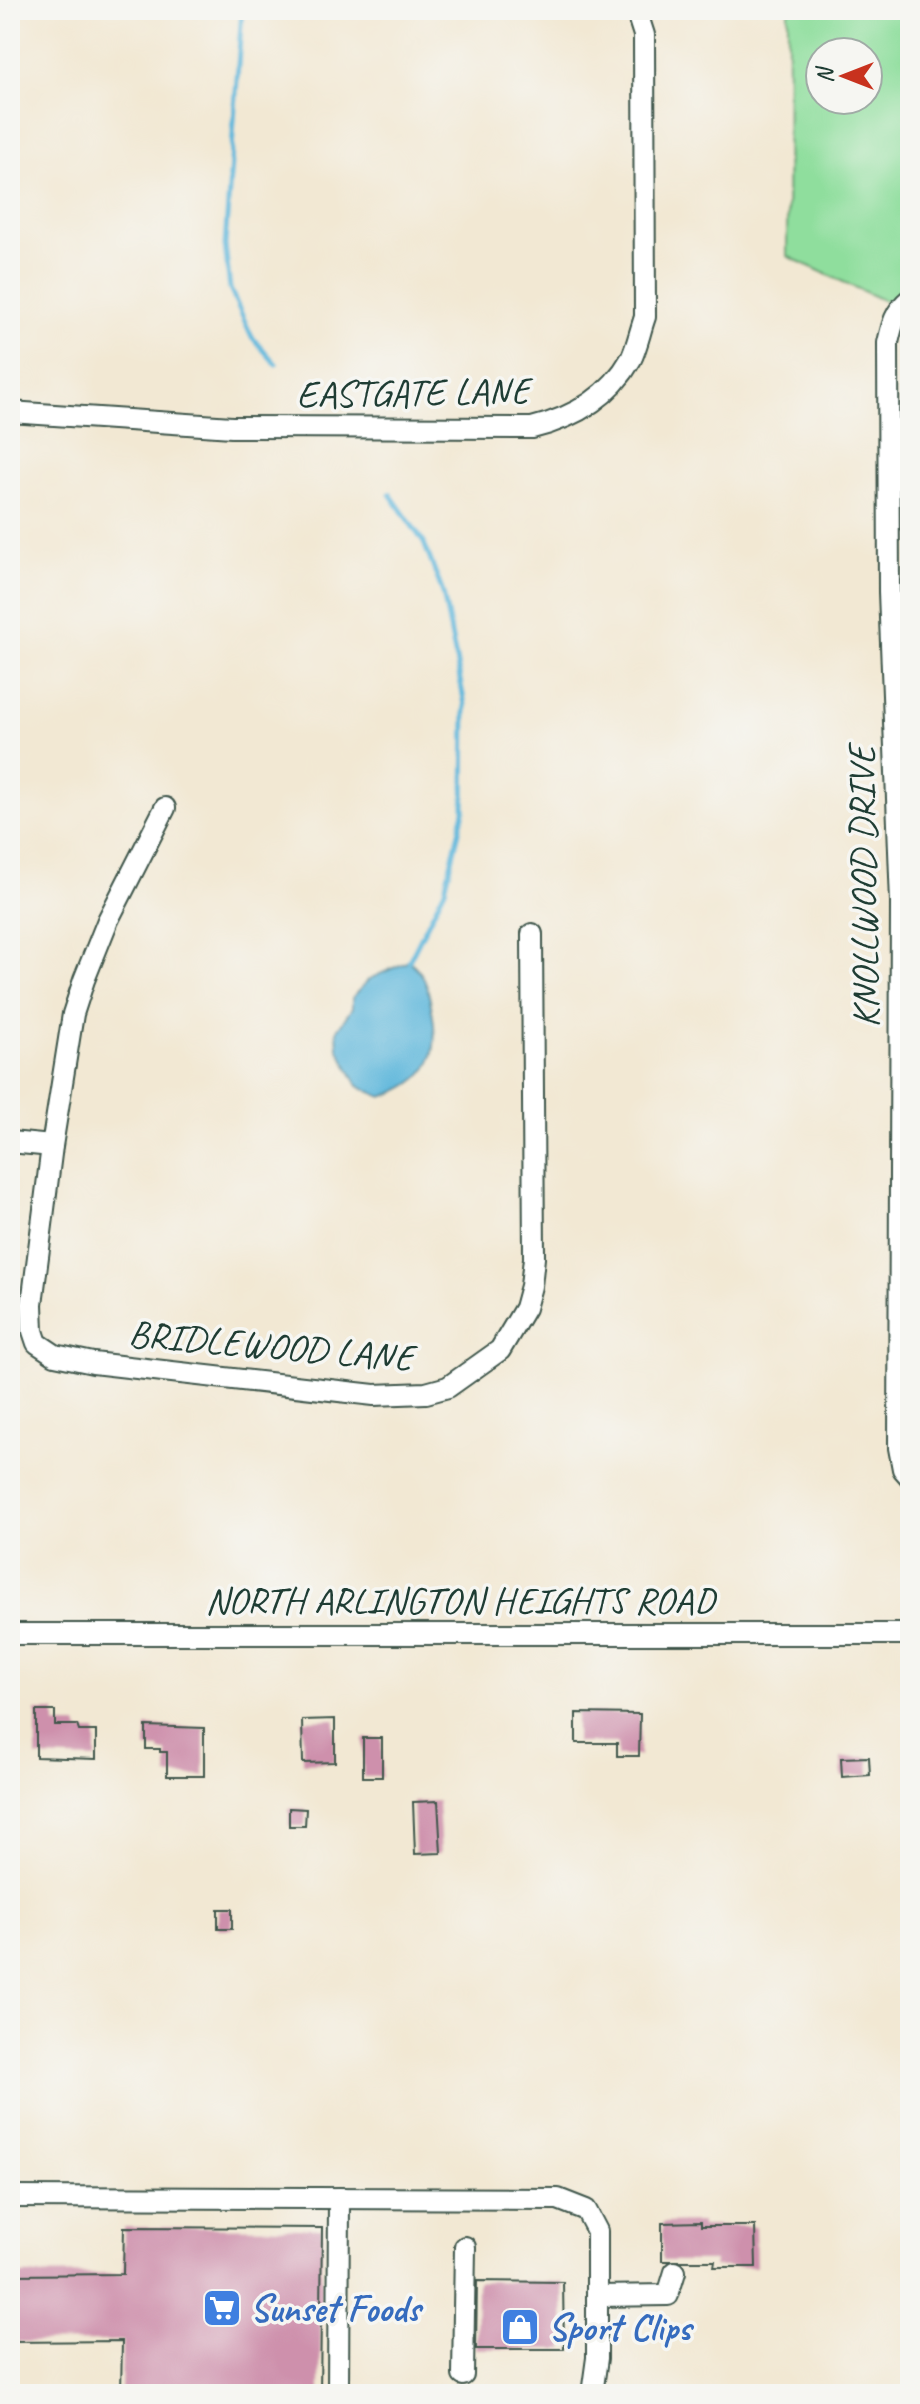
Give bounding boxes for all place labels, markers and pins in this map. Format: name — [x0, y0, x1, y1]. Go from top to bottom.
place label: Sunset Foods — [250, 2285, 424, 2332]
supermarket icon: Sunset Foods — [201, 2287, 243, 2329]
place label: Sport Clips — [548, 2304, 695, 2351]
shop icon: Sport Clips — [499, 2306, 541, 2348]

